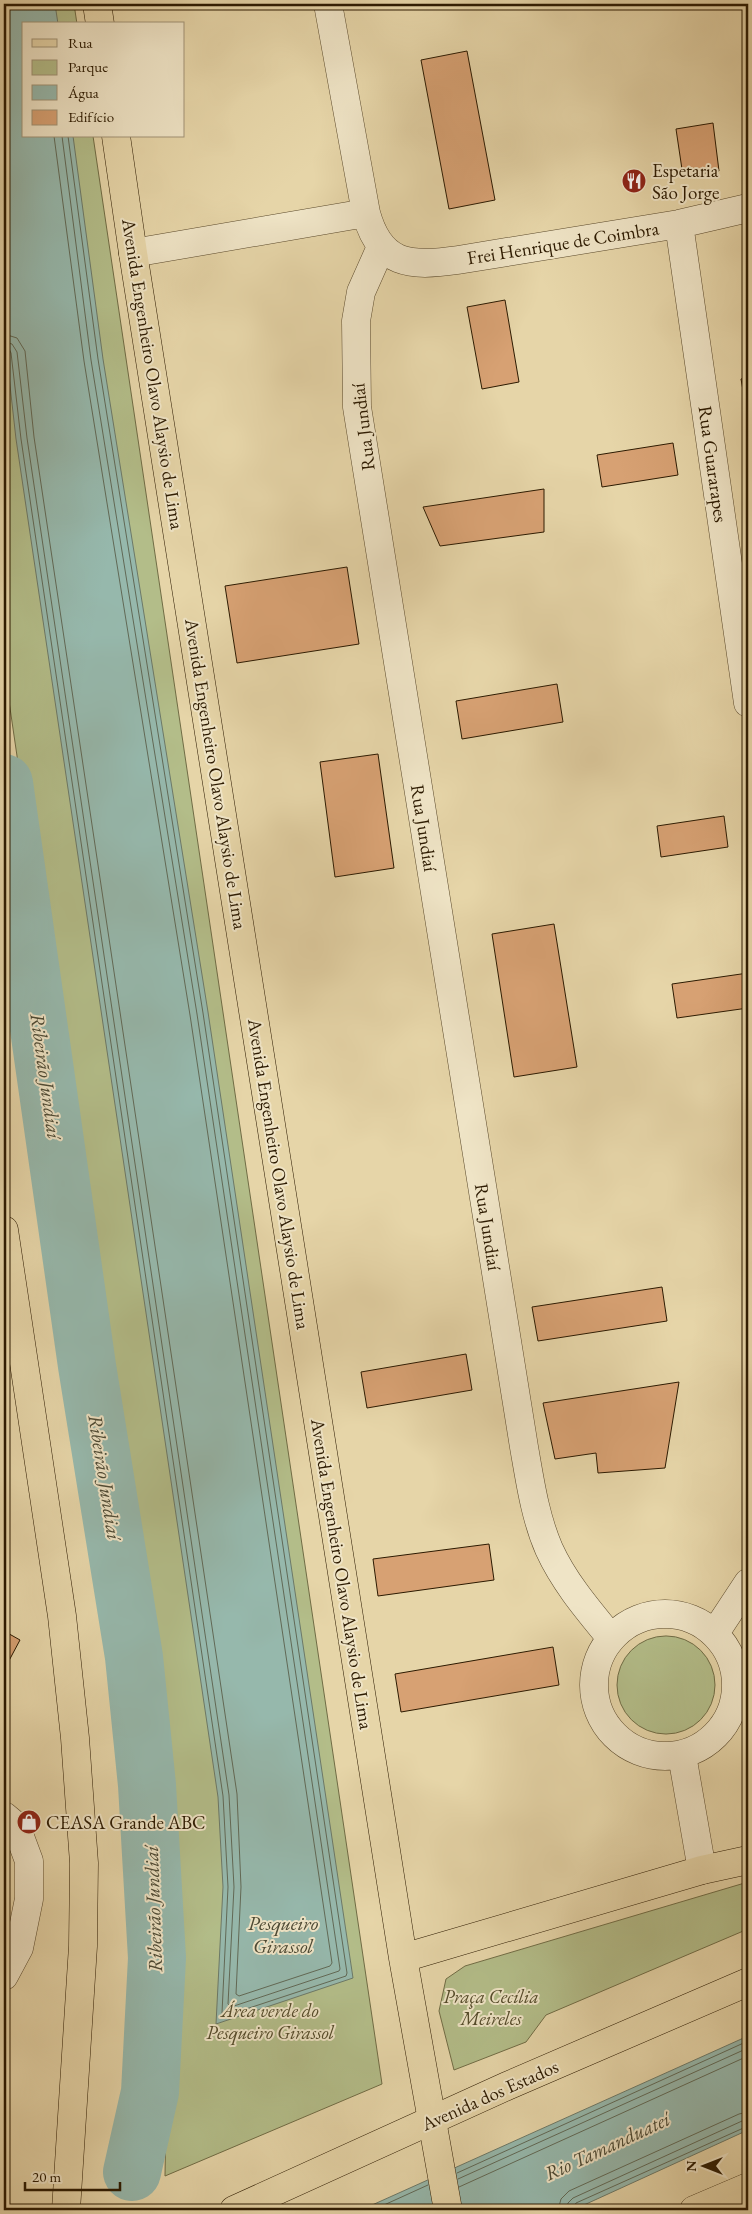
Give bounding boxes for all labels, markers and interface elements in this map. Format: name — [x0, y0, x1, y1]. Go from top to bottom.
legend — [22, 22, 185, 138]
text: Rua — [68, 33, 93, 52]
text: Parque — [68, 57, 108, 76]
text: Água — [67, 83, 99, 102]
text: Edifício — [68, 107, 114, 126]
place label: Espetaria São Jorge — [652, 158, 720, 205]
restaurant icon: Espetaria São Jorge — [621, 168, 647, 194]
street label: Frei Henrique de Coimbra — [465, 215, 661, 271]
street label: Avenida Engenheiro Olavo Alaysio de Lima — [116, 216, 190, 532]
street label: Rua Jundiaí — [345, 381, 381, 472]
street label: Rua Guararapes — [692, 404, 734, 524]
street label: Avenida Engenheiro Olavo Alaysio de Lima — [179, 616, 253, 932]
street label: Rua Jundiaí — [405, 783, 443, 874]
water label: Ribeirão Jundiaí — [24, 1012, 68, 1143]
street label: Avenida Engenheiro Olavo Alaysio de Lima — [242, 1016, 316, 1332]
street label: Rua Jundiaí — [469, 1182, 507, 1273]
water label: Ribeirão Jundiaí — [82, 1413, 128, 1544]
street label: Avenida Engenheiro Olavo Alaysio de Lima — [305, 1416, 379, 1732]
shop icon: CEASA Grande ABC — [16, 1809, 42, 1835]
place label: CEASA Grande ABC — [46, 1810, 206, 1835]
water label: Ribeirão Jundiaí — [138, 1843, 168, 1973]
water label: Pesqueiro Girassol — [248, 1910, 319, 1959]
park label: Praça Cecília Meireles — [443, 1984, 539, 2031]
park label: Área verde do Pesqueiro Girassol — [206, 1998, 334, 2046]
street label: Avenida dos Estados — [417, 2054, 562, 2137]
water label: Rio Tamanduateí — [540, 2105, 676, 2186]
north arrow — [680, 2142, 730, 2192]
scale bar — [25, 2159, 120, 2191]
text: N — [682, 2160, 700, 2172]
text: 20 m — [32, 2167, 61, 2186]

